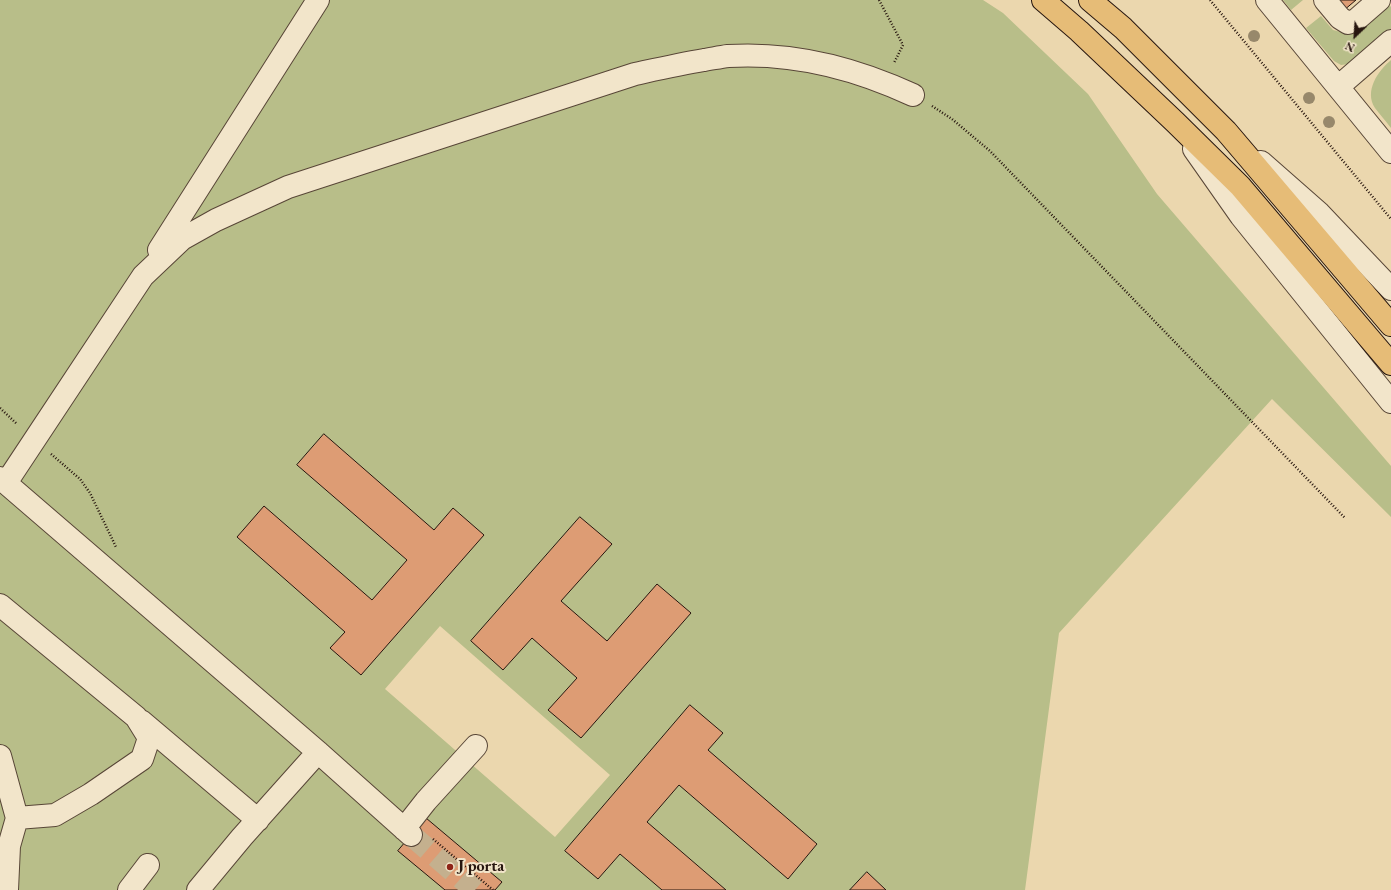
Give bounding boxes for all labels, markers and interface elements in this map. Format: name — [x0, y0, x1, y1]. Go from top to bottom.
north arrow — [1335, 16, 1375, 56]
text: N — [1343, 39, 1357, 55]
place label: J porta — [458, 857, 504, 877]
marker: J porta — [445, 862, 455, 872]

